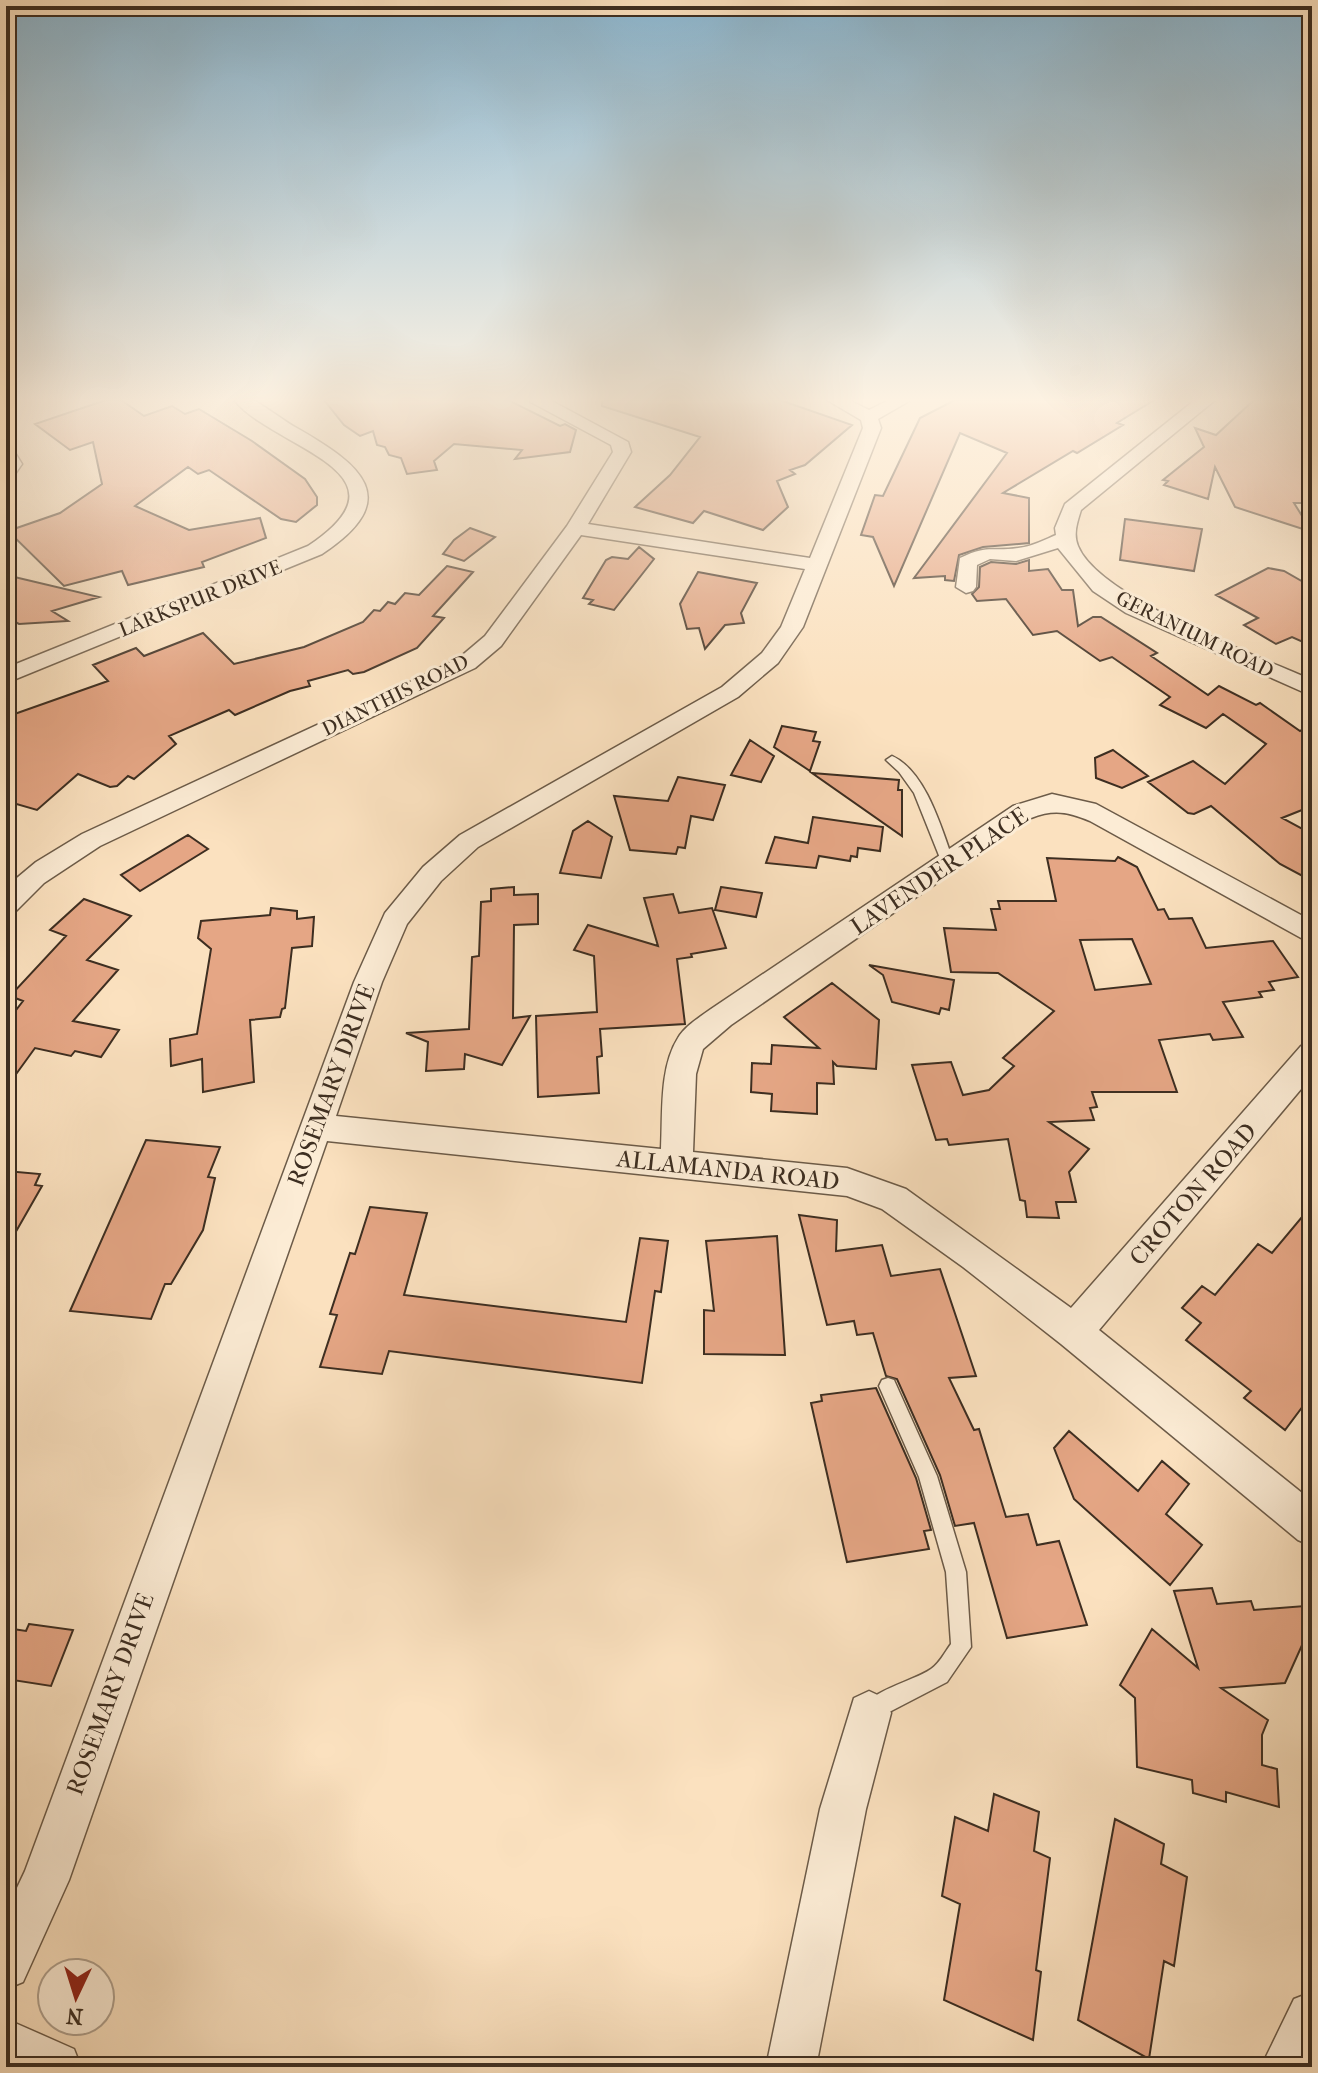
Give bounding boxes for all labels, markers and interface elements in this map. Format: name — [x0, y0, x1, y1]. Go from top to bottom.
street label: LARKSPUR DRIVE — [115, 555, 285, 642]
street label: GERANIUM ROAD — [1112, 586, 1277, 683]
street label: DIANTHIS ROAD — [318, 650, 472, 741]
street label: LAVENDER PLACE — [845, 801, 1033, 941]
street label: ROSEMARY DRIVE — [281, 980, 381, 1190]
street label: CROTON ROAD — [1124, 1117, 1262, 1271]
street label: ALLAMANDA ROAD — [614, 1144, 841, 1196]
street label: ROSEMARY DRIVE — [60, 1589, 160, 1799]
north arrow — [36, 1957, 116, 2037]
text: N — [65, 2002, 84, 2030]

